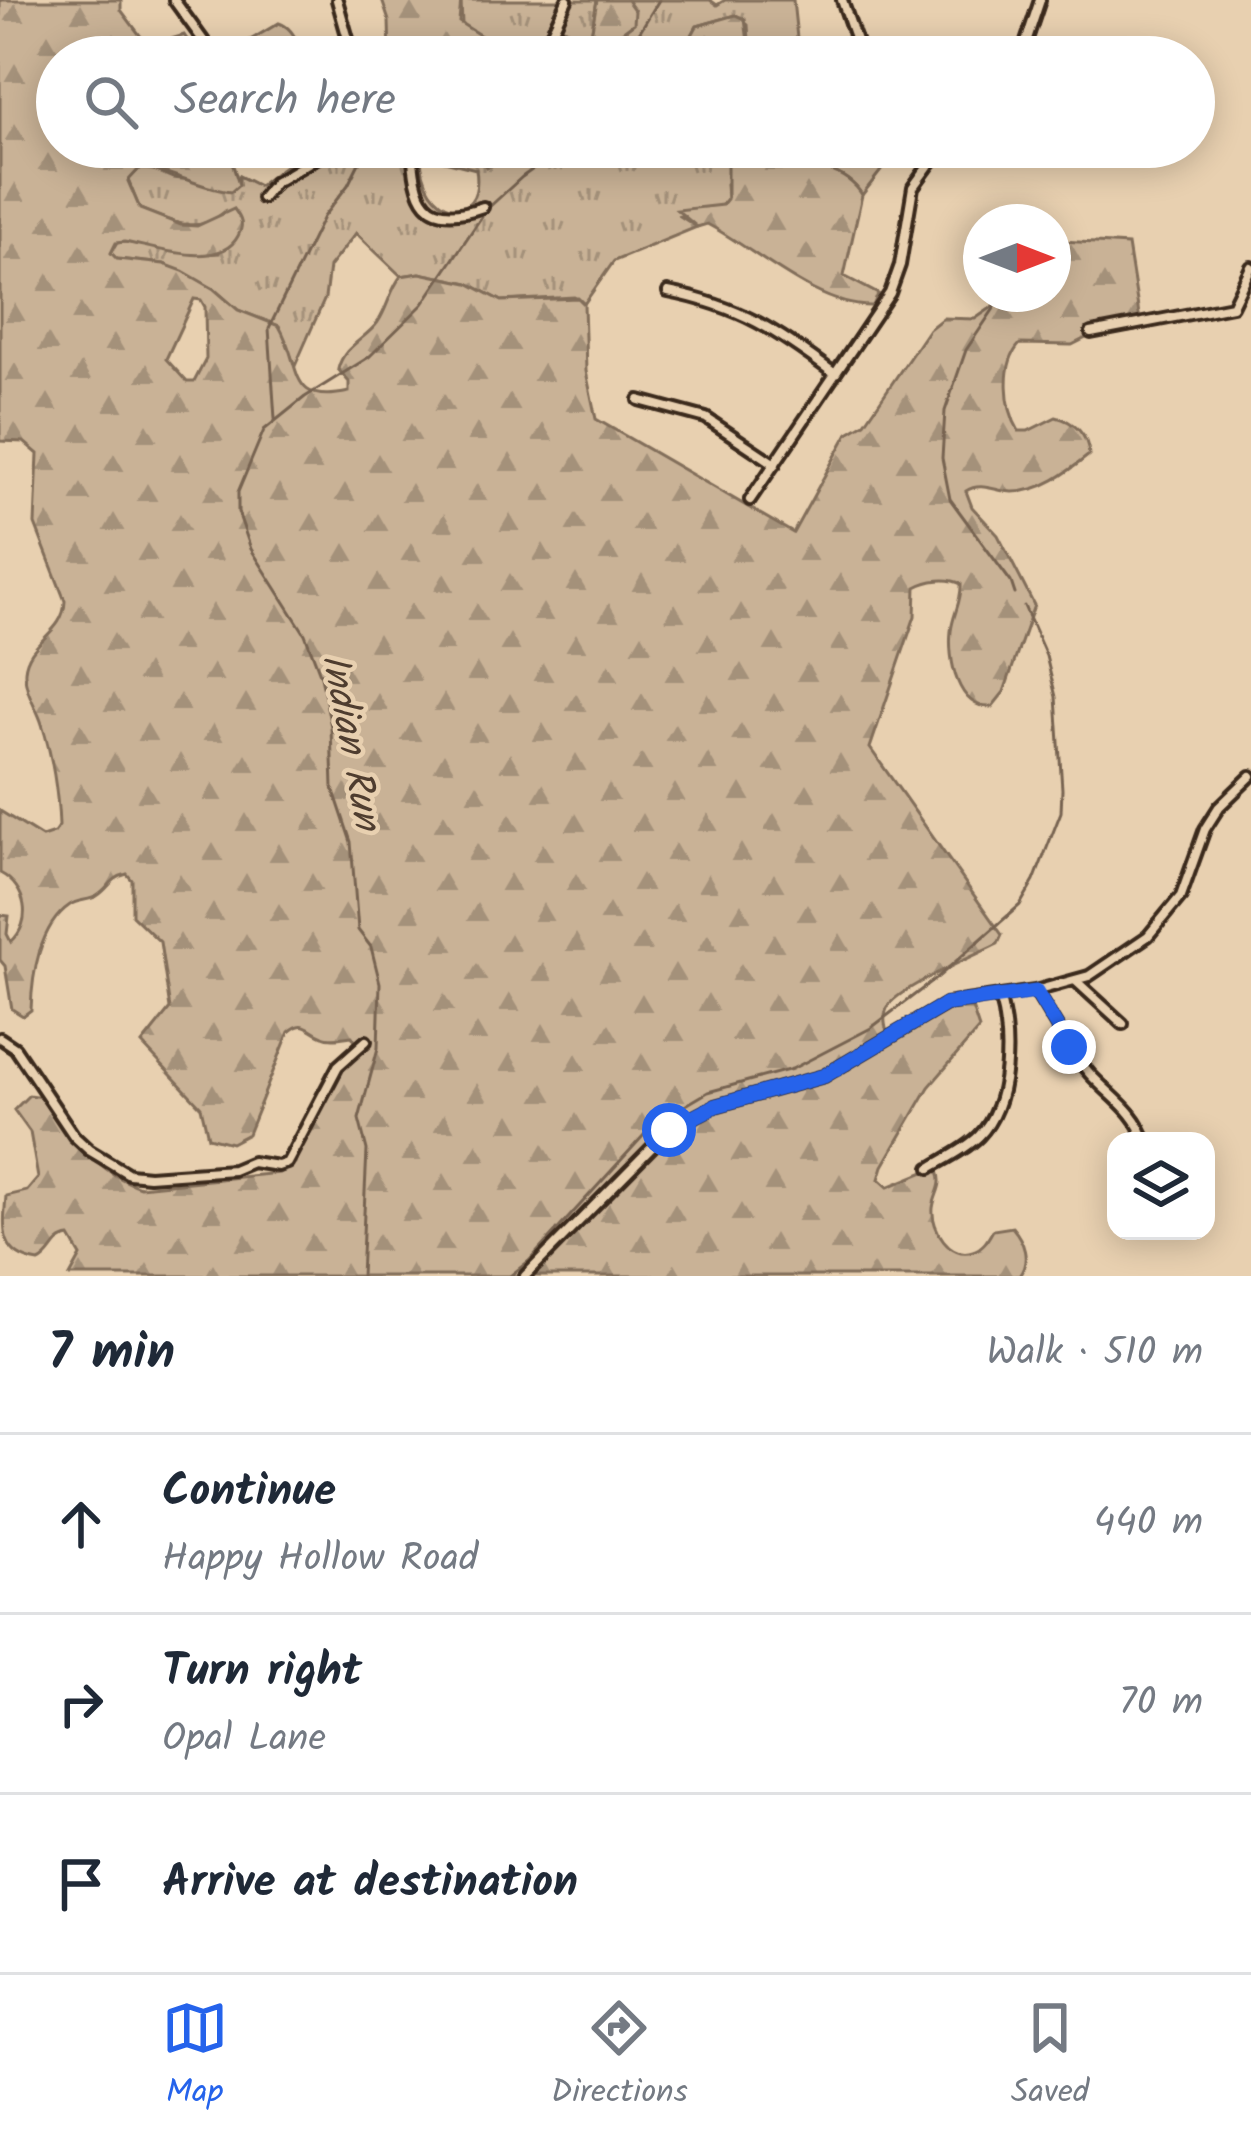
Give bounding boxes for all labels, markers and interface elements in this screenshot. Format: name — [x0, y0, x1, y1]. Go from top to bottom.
search box — [36, 36, 1215, 168]
text: Search here — [174, 66, 396, 138]
icon: search — [78, 69, 144, 135]
north arrow — [963, 204, 1071, 312]
water label: Indian Run — [302, 648, 397, 839]
route end — [1042, 1020, 1096, 1074]
route start — [642, 1103, 696, 1157]
map controls — [1107, 1132, 1215, 1240]
button: layers — [1107, 1132, 1215, 1240]
text: 7 min — [48, 1314, 175, 1395]
text: Walk · 510 m — [986, 1323, 1203, 1385]
text: Continue — [162, 1457, 336, 1529]
icon: ahead — [48, 1491, 114, 1557]
text: 440 m — [1094, 1493, 1203, 1555]
text: Happy Hollow Road — [162, 1529, 478, 1591]
text: Turn right — [162, 1637, 362, 1709]
icon: right — [48, 1671, 114, 1737]
text: 70 m — [1119, 1673, 1203, 1735]
text: Opal Lane — [162, 1709, 326, 1771]
text: Arrive at destination — [162, 1848, 578, 1920]
icon: arrive — [48, 1851, 114, 1917]
tab: Map — [162, 1995, 228, 2120]
tab: Directions — [551, 1995, 688, 2120]
tab: Saved — [1011, 1995, 1089, 2120]

